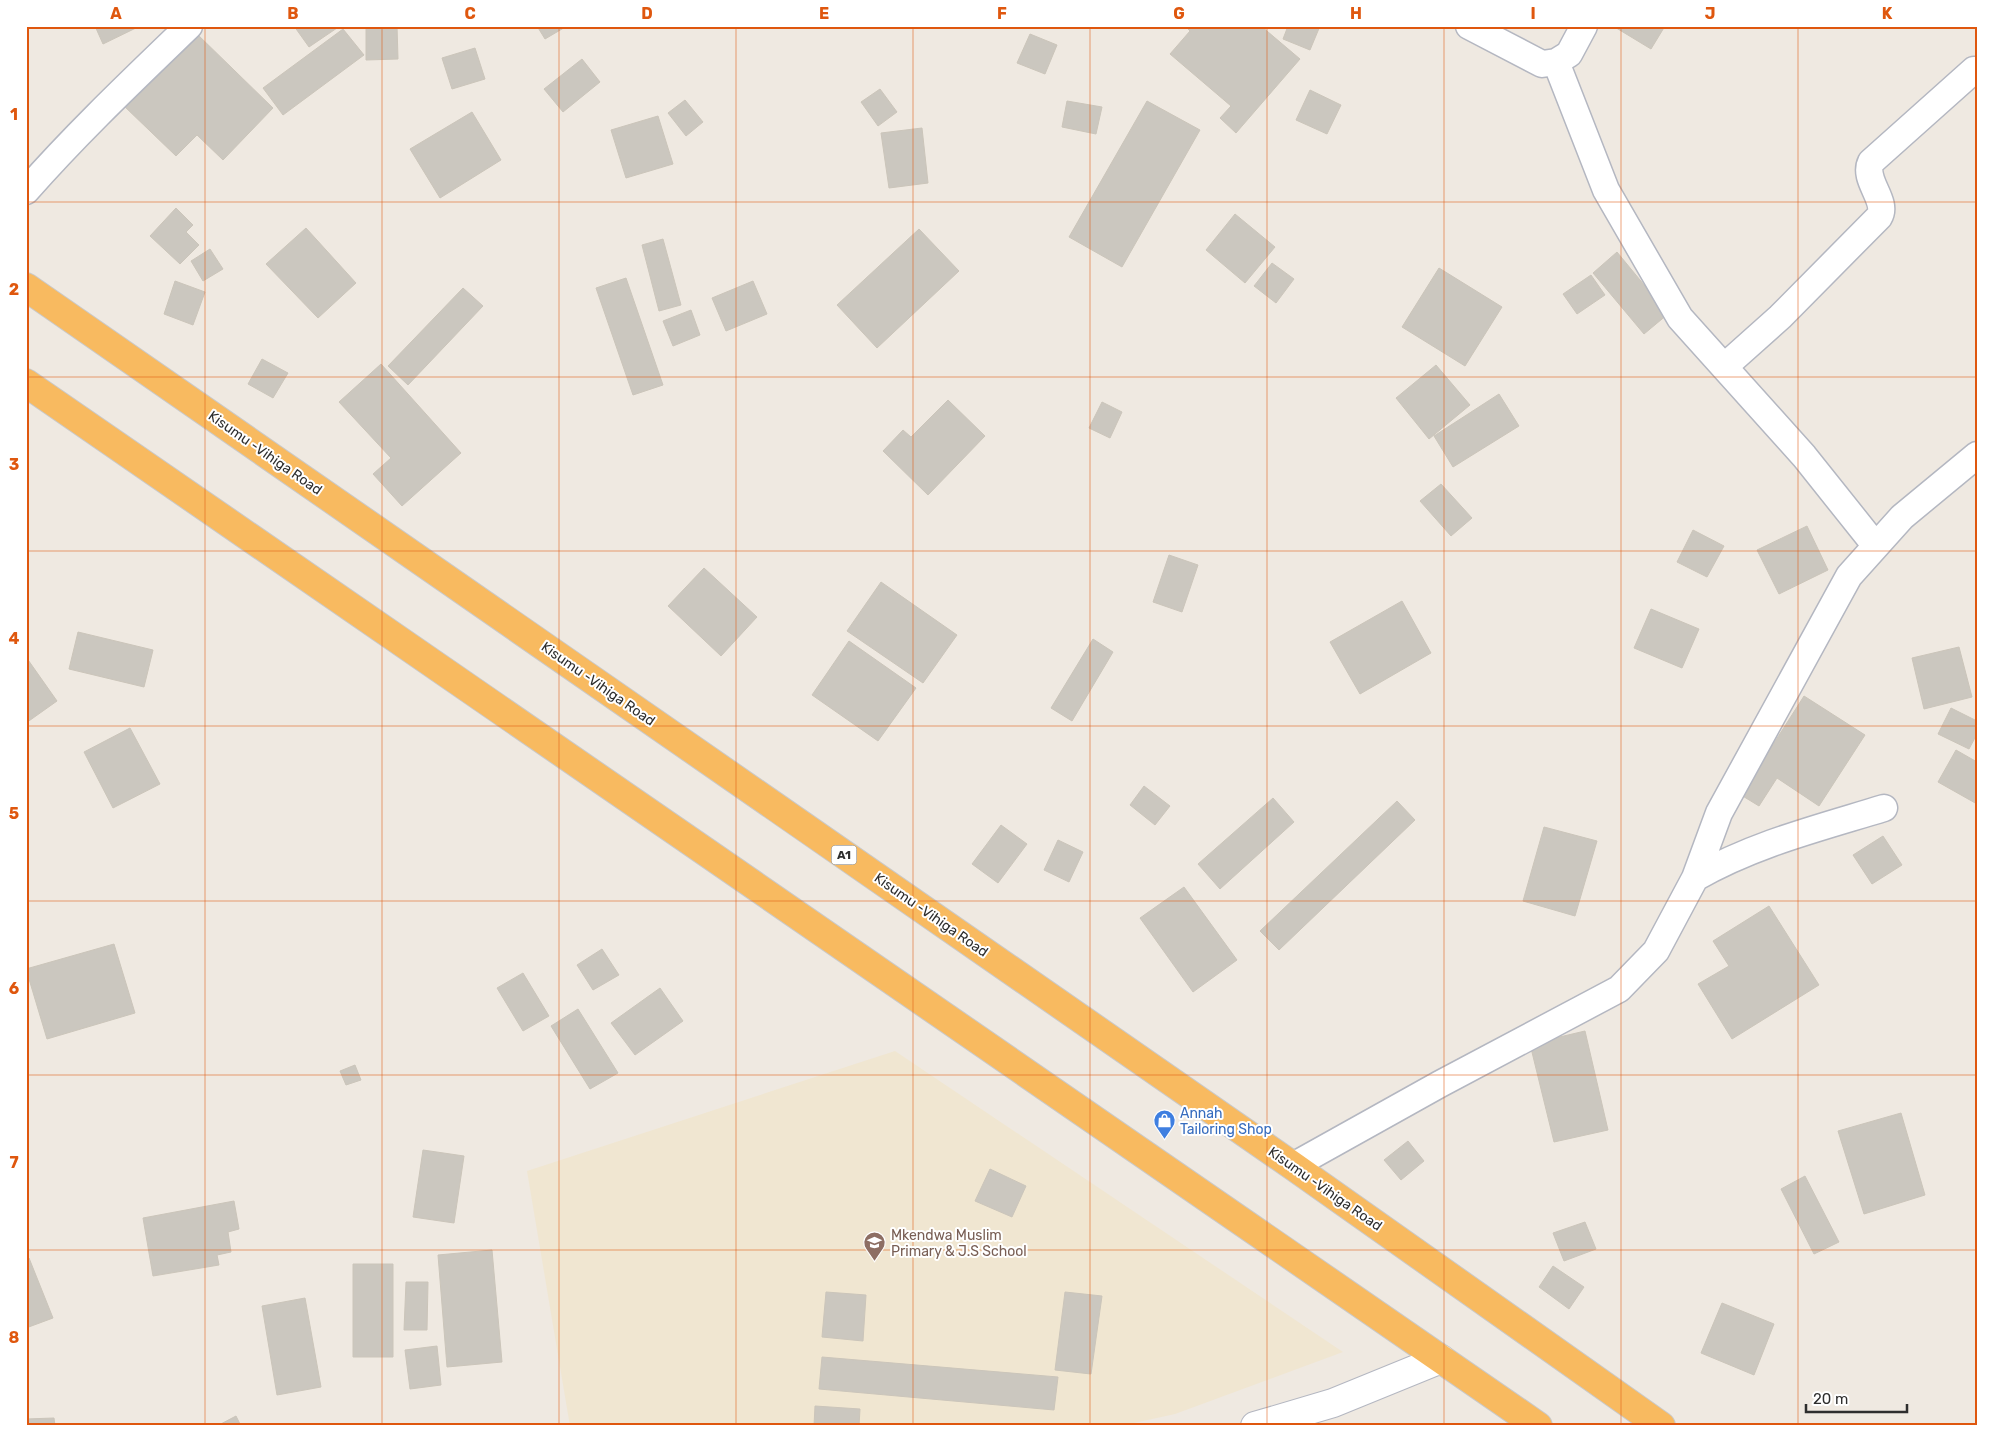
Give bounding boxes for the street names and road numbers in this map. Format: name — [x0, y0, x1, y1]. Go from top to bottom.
street label: Kisumu -Vihiga Road — [205, 407, 325, 499]
street label: Kisumu -Vihiga Road — [538, 638, 658, 730]
road number: A1 — [832, 846, 856, 864]
street label: Kisumu -Vihiga Road — [871, 869, 991, 961]
street label: Kisumu -Vihiga Road — [1265, 1143, 1385, 1235]

